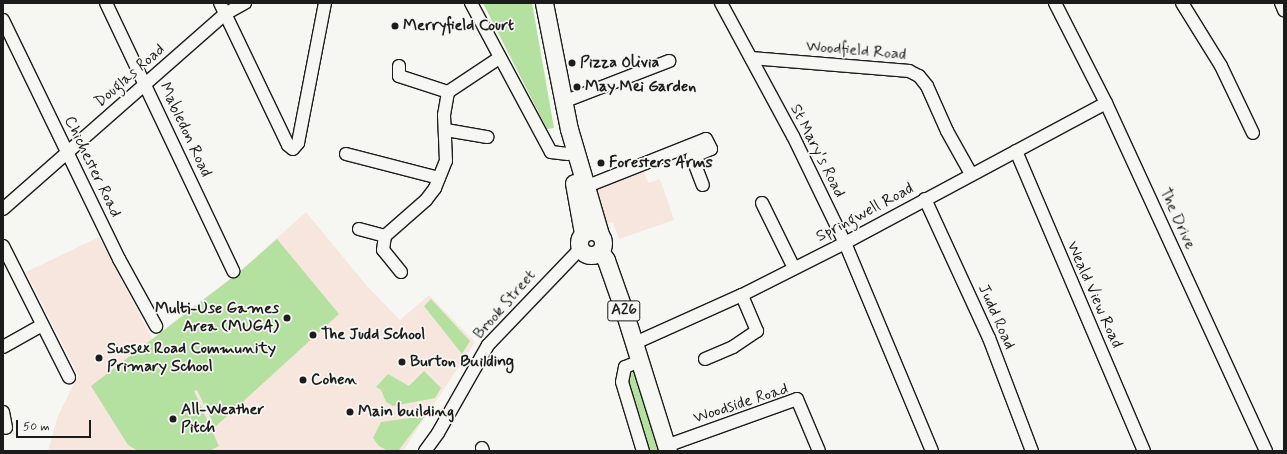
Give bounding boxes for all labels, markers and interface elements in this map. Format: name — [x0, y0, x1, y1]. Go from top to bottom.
place label: Merryfield Court — [403, 16, 517, 36]
marker: Merryfield Court — [390, 21, 400, 31]
street label: Woodfield Road — [806, 37, 906, 65]
street label: Douglas Road — [91, 40, 169, 112]
place label: Pizza Olivia — [580, 53, 660, 73]
marker: Pizza Olivia — [567, 58, 577, 68]
place label: May Mei Garden — [585, 77, 697, 97]
street label: Mabledon Road — [155, 80, 215, 180]
marker: May Mei Garden — [572, 82, 582, 92]
street label: St Mary's Road — [785, 101, 849, 201]
street label: Chichester Road — [59, 114, 125, 220]
place label: Foresters Arms — [609, 153, 714, 173]
marker: Foresters Arms — [596, 158, 606, 168]
street label: Springwell Road — [813, 180, 917, 246]
street label: The Drive — [1155, 186, 1199, 252]
street label: Weald View Road — [1062, 239, 1126, 351]
street label: Brook Street — [469, 266, 541, 344]
street label: Judd Road — [973, 281, 1019, 353]
road number: A26 — [607, 298, 641, 324]
place label: Multi-Use Games Area (MUGA) — [160, 299, 279, 337]
marker: Multi-Use Games Area (MUGA) — [282, 313, 292, 323]
place label: The Judd School — [321, 325, 428, 345]
marker: The Judd School — [308, 330, 318, 340]
place label: Sussex Road Community Primary School — [107, 339, 272, 377]
place label: Burton Building — [410, 352, 513, 372]
marker: Sussex Road Community Primary School — [94, 353, 104, 363]
marker: Burton Building — [397, 357, 407, 367]
place label: Cohen — [311, 370, 357, 390]
marker: Cohen — [298, 375, 308, 385]
street label: Woodside Road — [692, 380, 790, 428]
place label: All-Weather Pitch — [181, 400, 264, 438]
place label: Main building — [358, 402, 448, 422]
marker: Main building — [345, 407, 355, 417]
scale bar — [18, 412, 93, 438]
marker: All-Weather Pitch — [168, 414, 178, 424]
text: 50 m — [23, 419, 50, 435]

